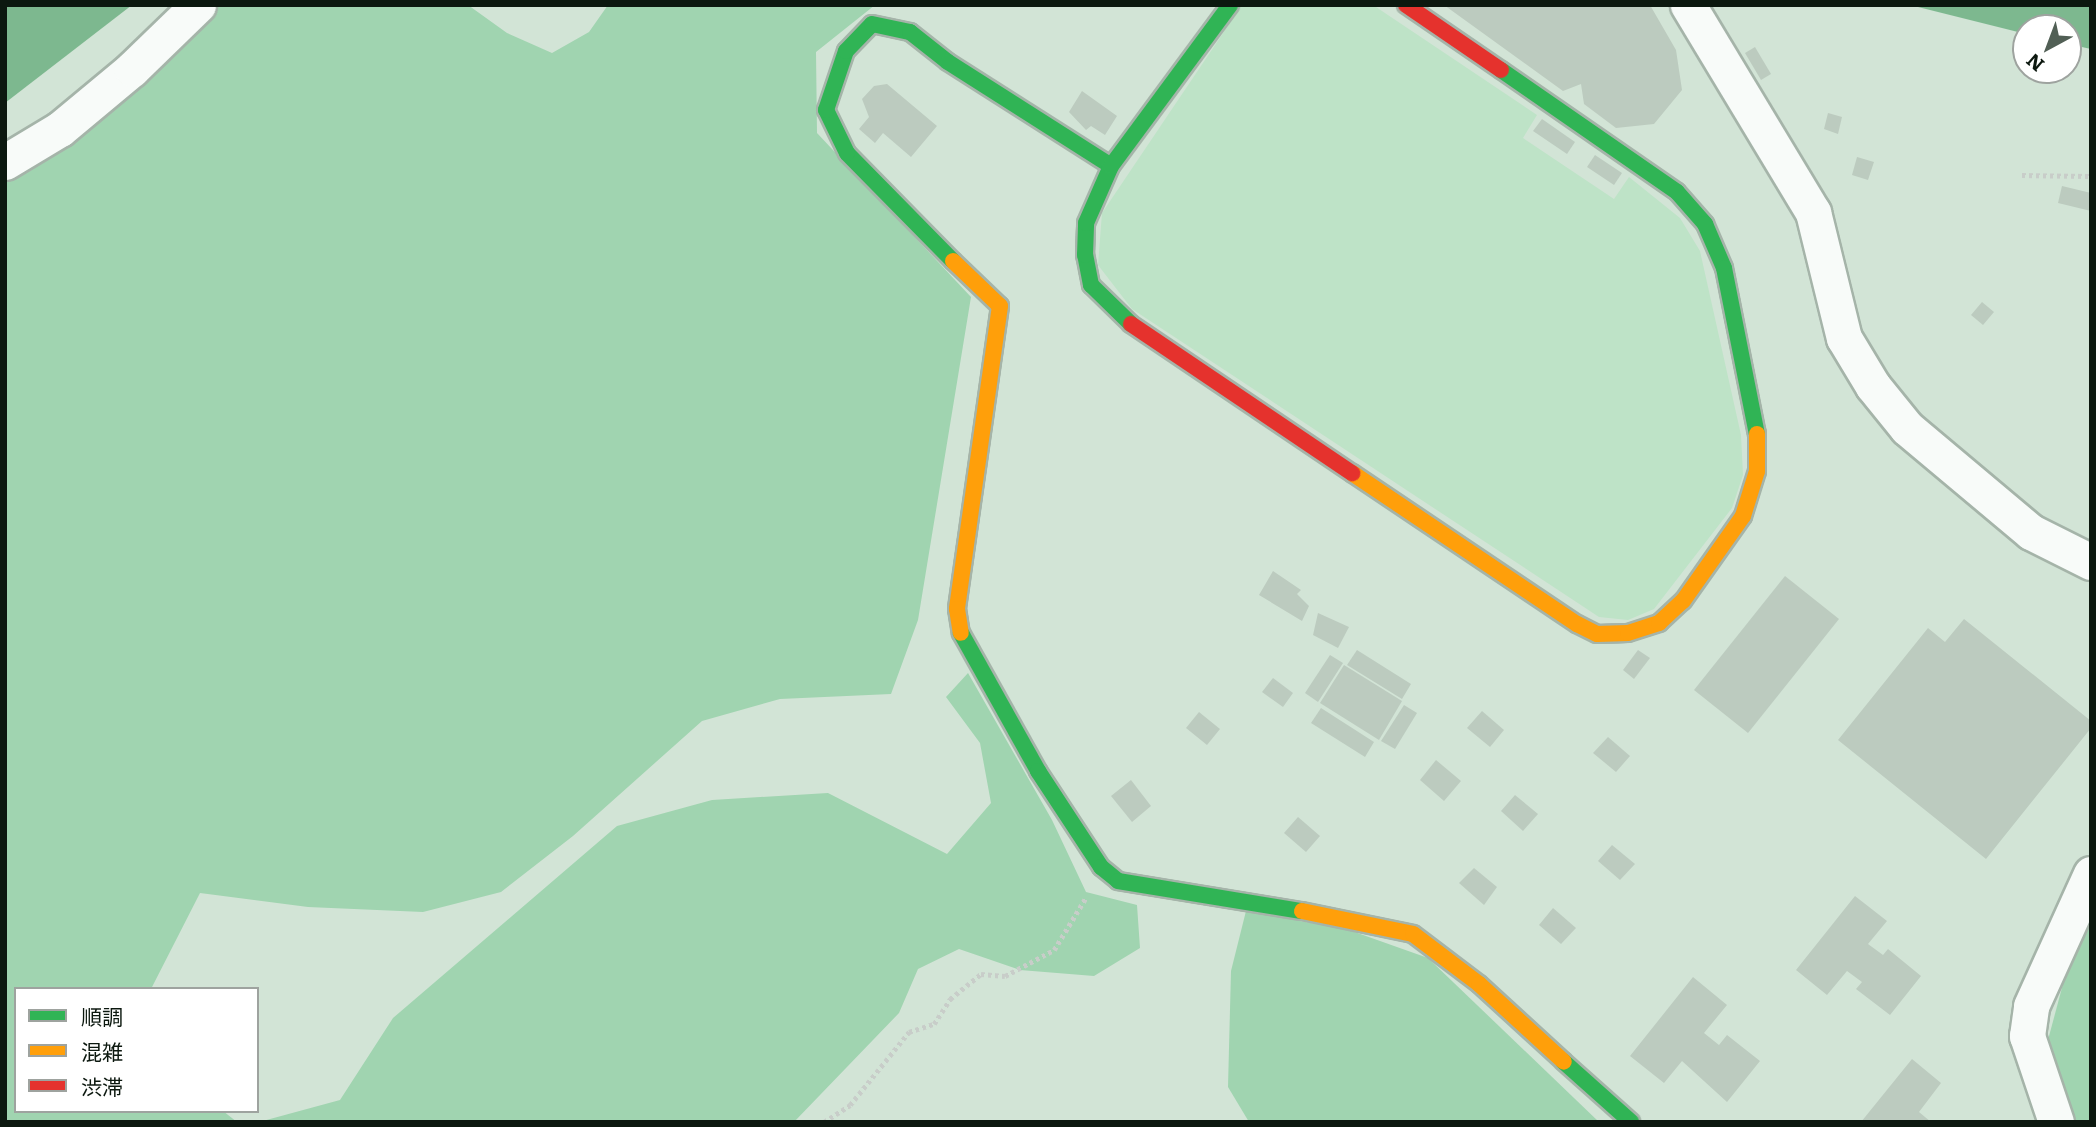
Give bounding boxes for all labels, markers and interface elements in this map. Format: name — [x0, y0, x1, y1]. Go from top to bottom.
north arrow — [2012, 14, 2082, 84]
text: N — [2019, 48, 2050, 79]
legend — [14, 987, 259, 1113]
text: 順調 — [81, 1000, 123, 1031]
text: 混雑 — [81, 1035, 123, 1066]
text: 渋滞 — [81, 1070, 123, 1101]

